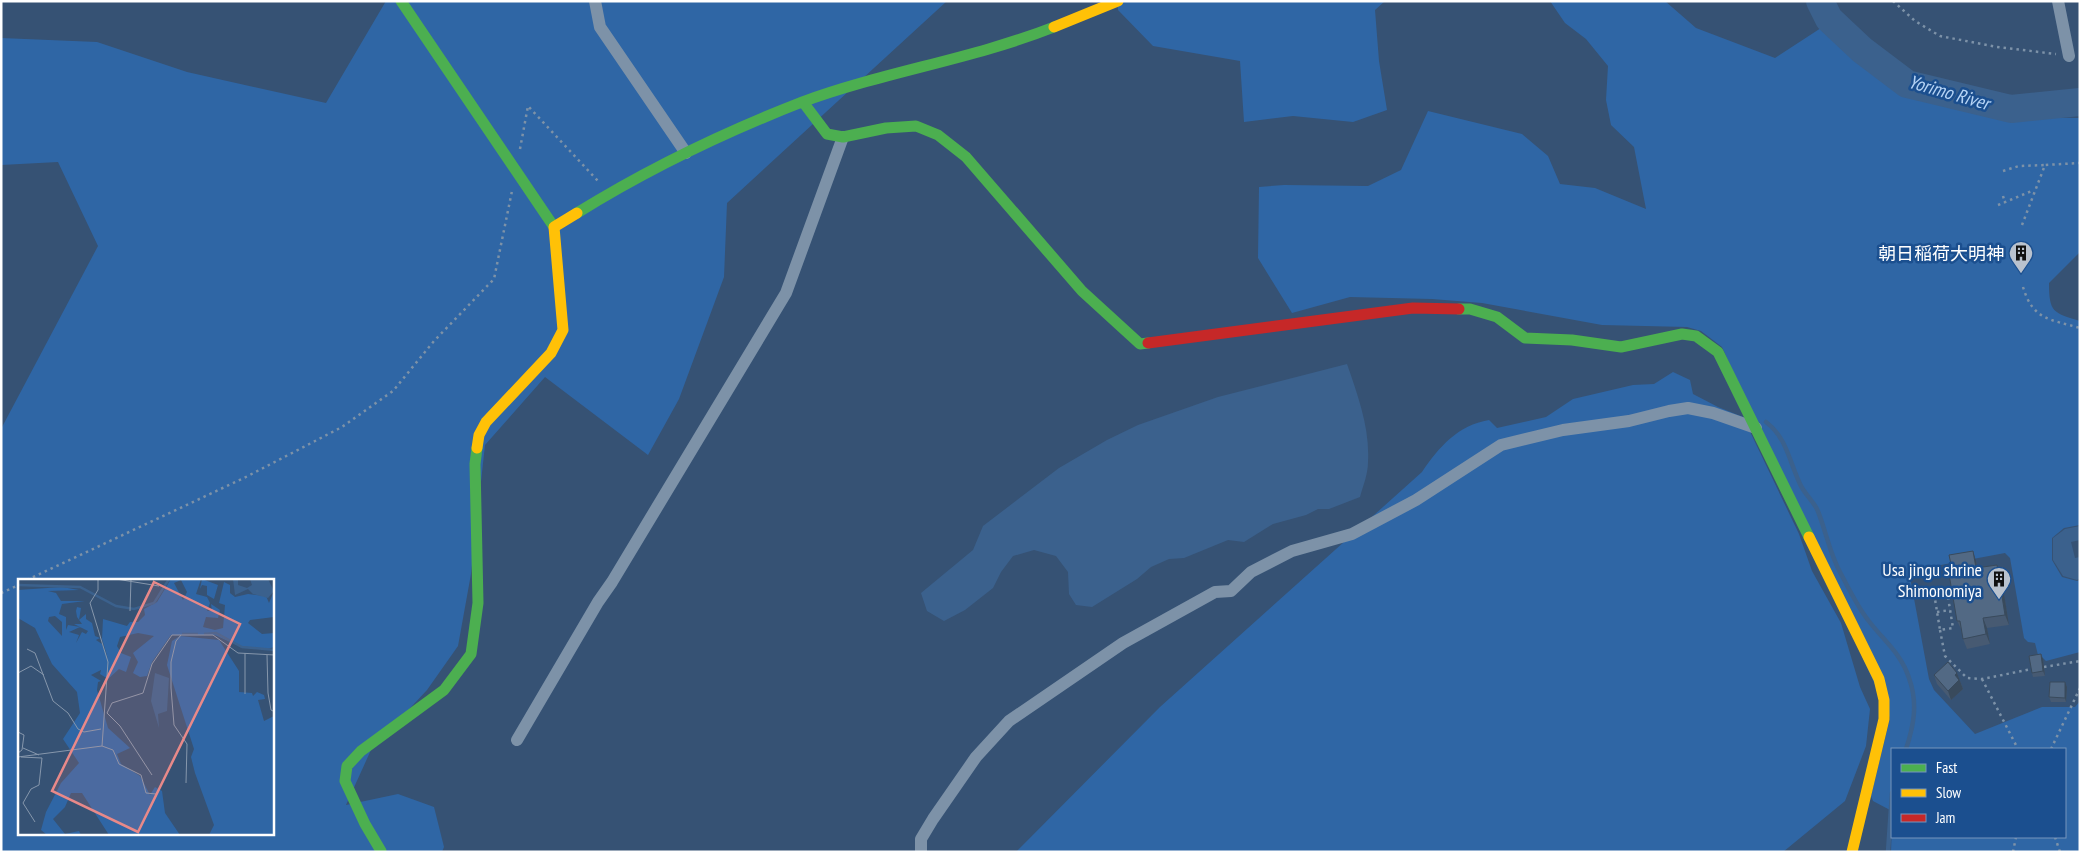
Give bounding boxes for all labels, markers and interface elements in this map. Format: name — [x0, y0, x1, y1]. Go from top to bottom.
water label: Yorimo River — [1906, 69, 1995, 116]
building icon: 朝日稲荷大明神 — [2008, 240, 2034, 274]
place label: 朝日稲荷大明神 — [1878, 242, 2004, 265]
place label: Usa jingu shrine Shimonomiya — [1882, 558, 1982, 602]
building icon: Usa jingu shrine Shimonomiya — [1986, 566, 2012, 600]
inset map — [18, 579, 274, 836]
legend — [1891, 748, 2066, 838]
text: Fast — [1936, 758, 1957, 777]
text: Slow — [1936, 783, 1961, 802]
text: Jam — [1935, 808, 1955, 827]

